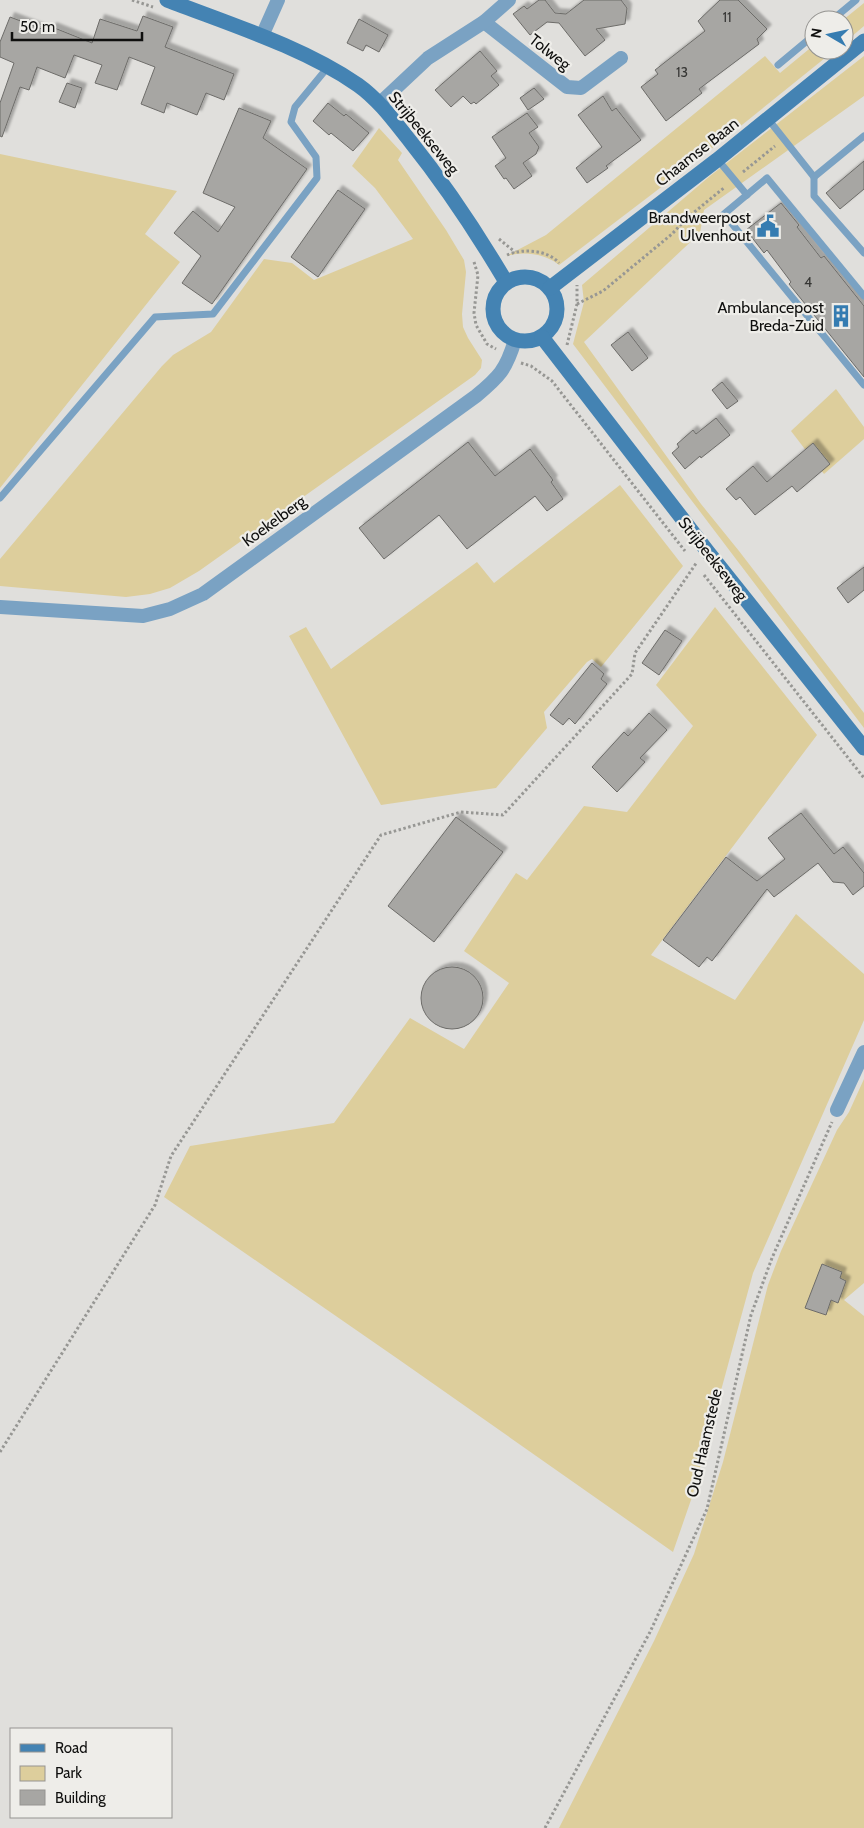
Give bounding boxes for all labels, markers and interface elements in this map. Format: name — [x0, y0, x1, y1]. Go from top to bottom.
house number: 11 — [722, 8, 732, 26]
scale bar — [12, 10, 142, 42]
north arrow — [804, 10, 854, 60]
text: 50 m — [20, 18, 55, 36]
text: N — [806, 27, 826, 39]
street label: Tolweg — [525, 30, 575, 75]
house number: 13 — [676, 63, 688, 81]
street label: Strijbeekseweg — [385, 88, 464, 179]
street label: Chaamse Baan — [652, 114, 742, 190]
place label: Brandweerpost Ulvenhout — [648, 208, 752, 245]
public building icon: Brandweerpost Ulvenhout — [755, 213, 781, 239]
house number: 4 — [804, 273, 812, 291]
place label: Ambulancepost Breda-Zuid — [717, 298, 825, 335]
building icon: Ambulancepost Breda-Zuid — [828, 303, 854, 329]
street label: Koekelberg — [238, 491, 310, 551]
street label: Strijbeekseweg — [674, 513, 752, 606]
street label: Oud Haamstede — [682, 1387, 726, 1499]
legend — [10, 1728, 172, 1818]
text: Road — [55, 1739, 88, 1757]
text: Park — [55, 1764, 82, 1782]
text: Building — [55, 1789, 106, 1807]

